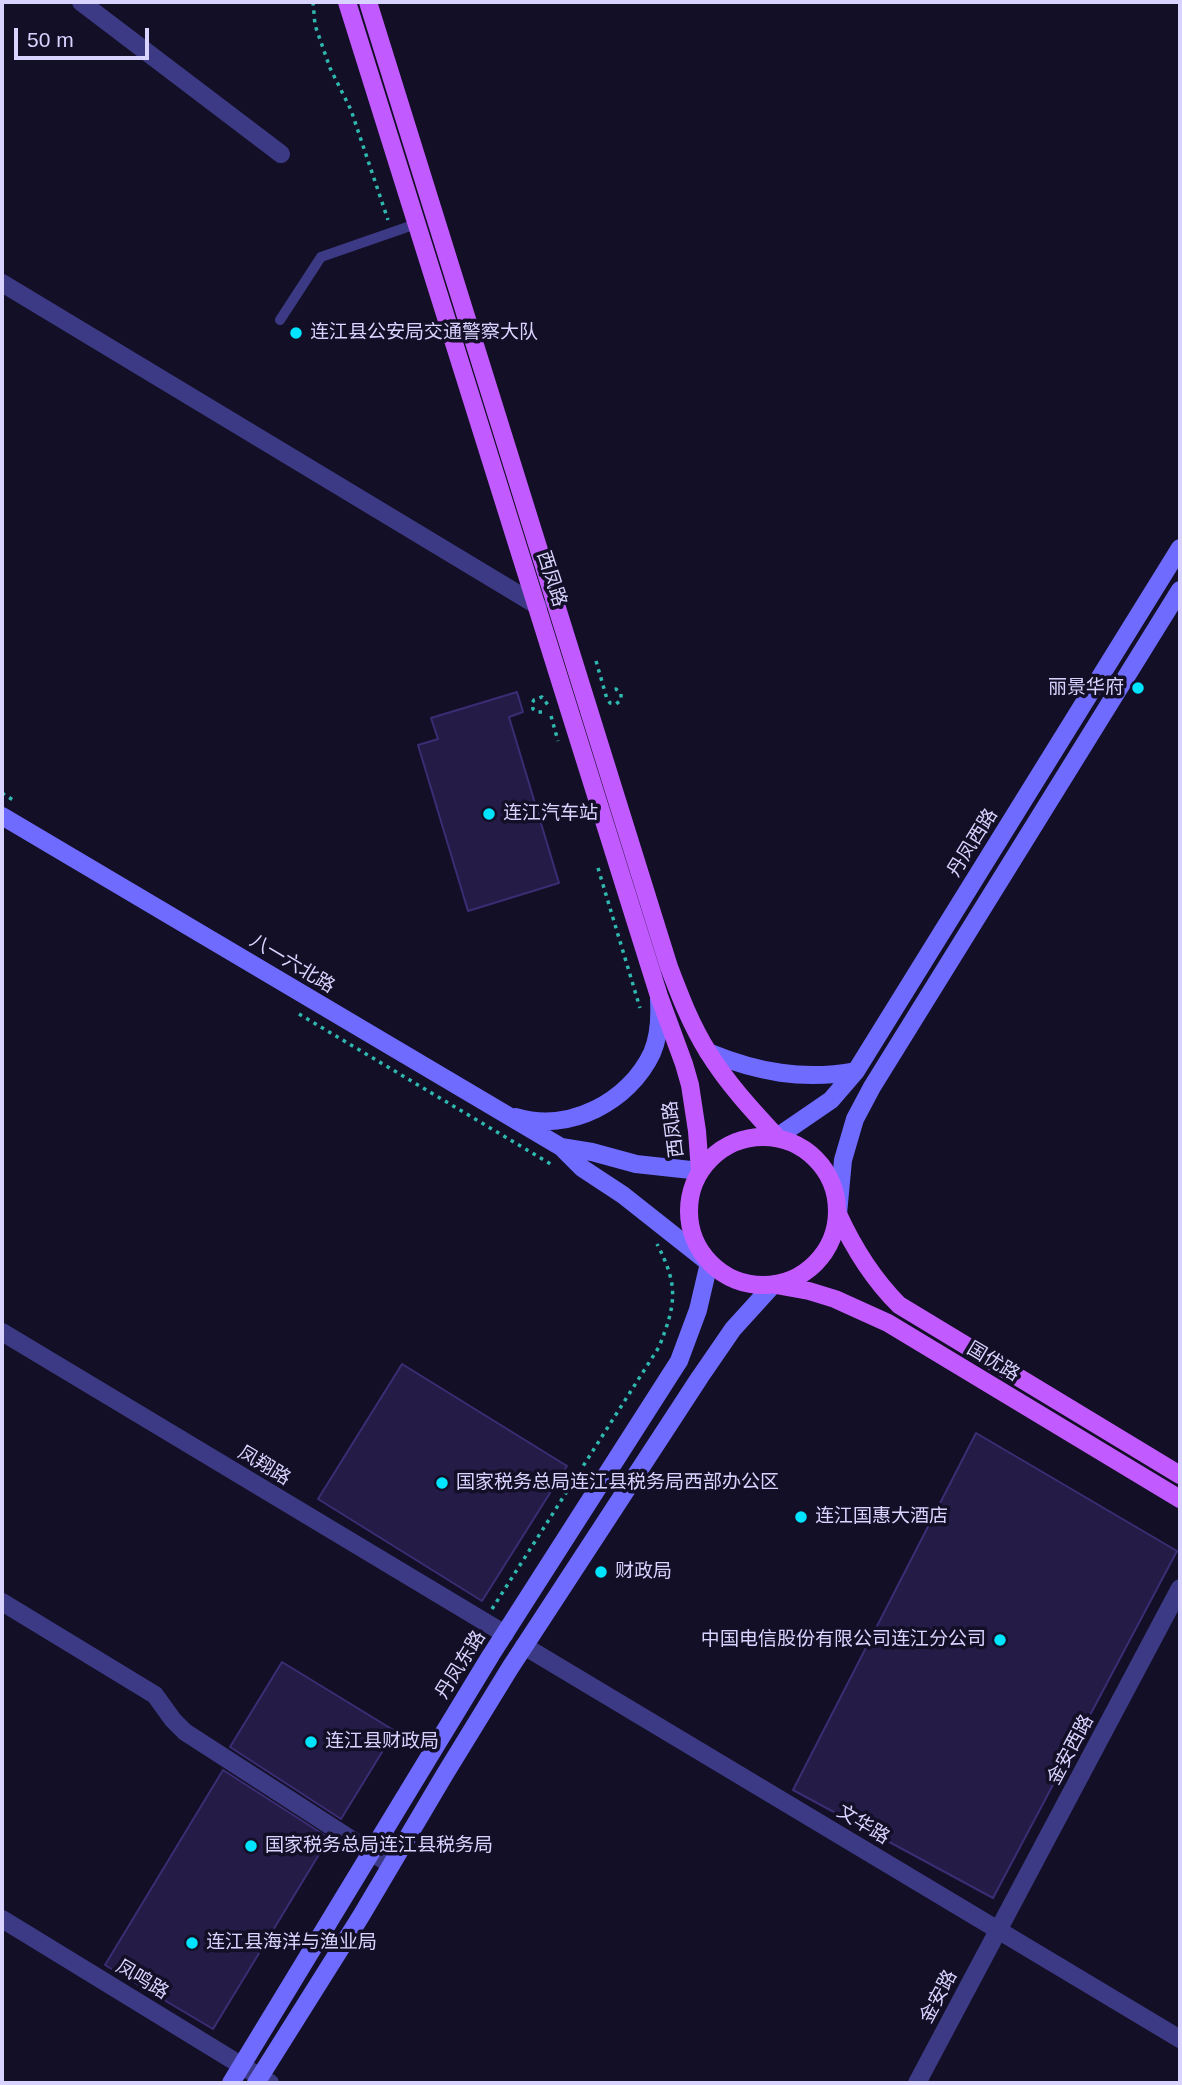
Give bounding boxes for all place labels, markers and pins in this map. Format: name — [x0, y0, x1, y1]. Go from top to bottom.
place label: 连江县公安局交通警察大队 — [310, 322, 538, 344]
marker: 连江县公安局交通警察大队 — [288, 325, 304, 341]
place label: 丽景华府 — [1048, 677, 1124, 699]
marker: 丽景华府 — [1130, 680, 1146, 696]
place label: 连江汽车站 — [503, 803, 598, 825]
marker: 连江汽车站 — [481, 806, 497, 822]
place label: 国家税务总局连江县税务局西部办公区 — [456, 1472, 779, 1494]
marker: 国家税务总局连江县税务局西部办公区 — [434, 1475, 450, 1491]
place label: 连江国惠大酒店 — [815, 1506, 948, 1528]
marker: 连江国惠大酒店 — [793, 1509, 809, 1525]
place label: 财政局 — [615, 1561, 672, 1583]
marker: 财政局 — [593, 1564, 609, 1580]
place label: 中国电信股份有限公司连江分公司 — [701, 1629, 986, 1651]
marker: 中国电信股份有限公司连江分公司 — [992, 1632, 1008, 1648]
place label: 连江县财政局 — [325, 1731, 439, 1753]
marker: 连江县财政局 — [303, 1734, 319, 1750]
place label: 国家税务总局连江县税务局 — [265, 1835, 493, 1857]
marker: 国家税务总局连江县税务局 — [243, 1838, 259, 1854]
place label: 连江县海洋与渔业局 — [206, 1932, 377, 1954]
marker: 连江县海洋与渔业局 — [184, 1935, 200, 1951]

